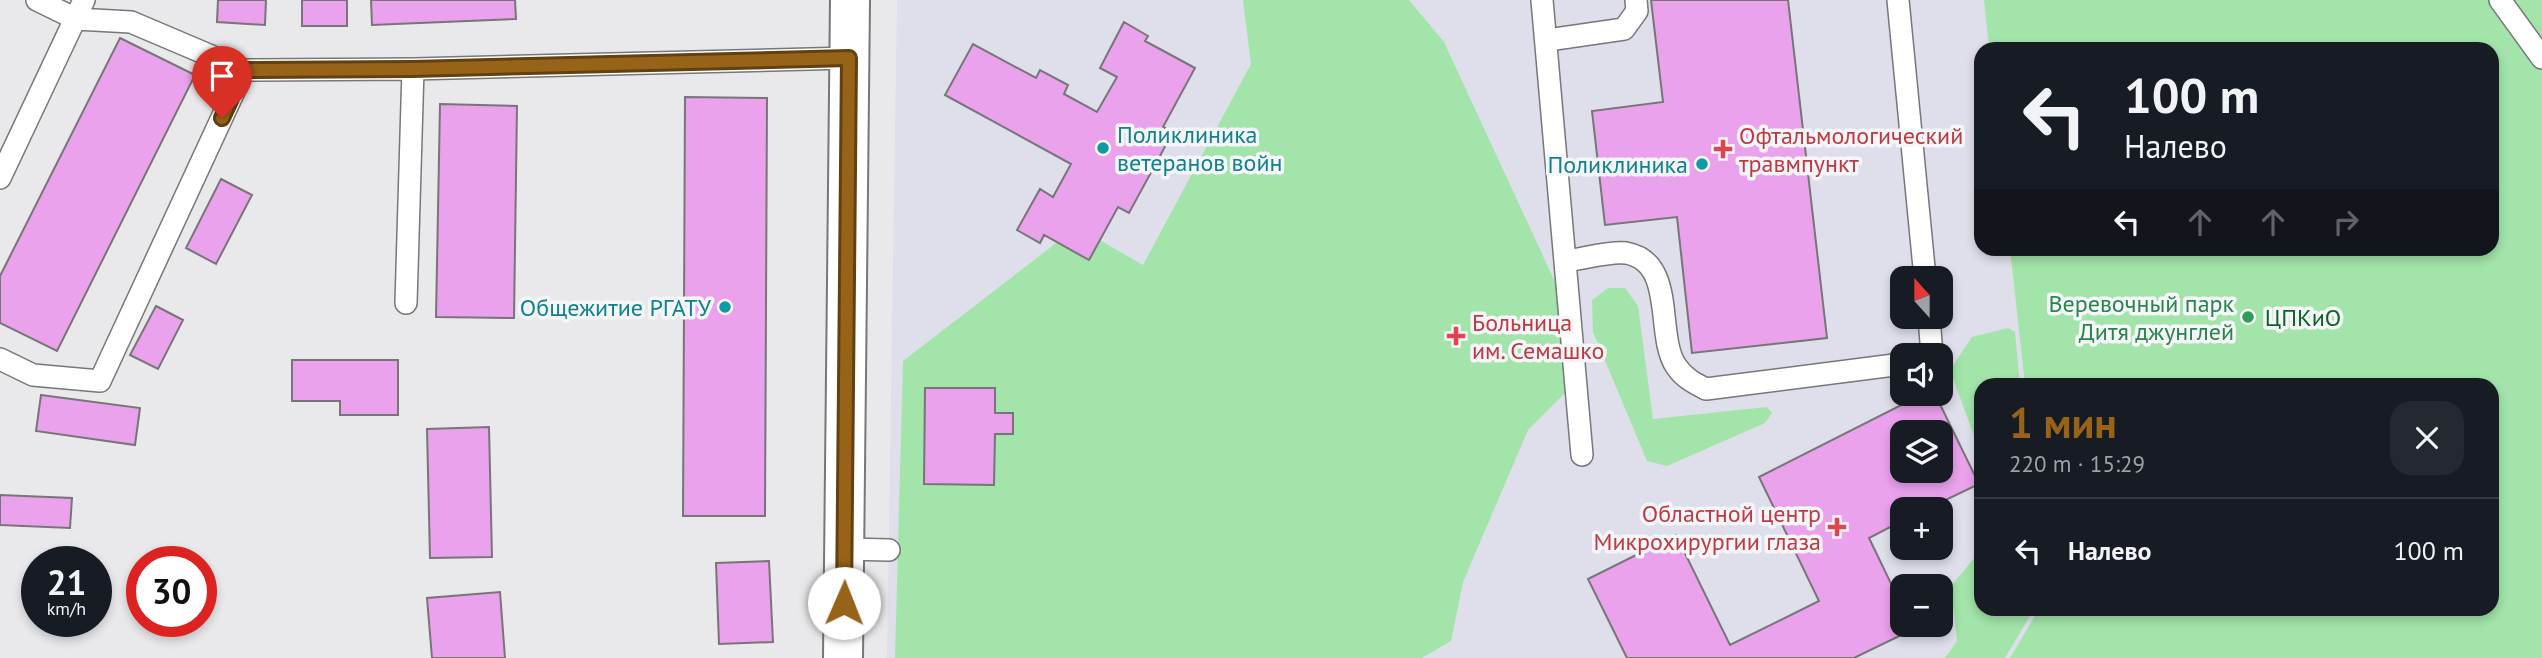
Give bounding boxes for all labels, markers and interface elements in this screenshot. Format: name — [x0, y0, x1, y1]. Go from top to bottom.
pin — [192, 46, 252, 118]
icon: arrive — [203, 57, 241, 95]
text: 100 m — [2124, 63, 2259, 127]
icon: left — [2009, 70, 2100, 161]
place label: Поликлиника ветеранов войн — [1117, 119, 1283, 178]
place label: Офтальмологический травмпункт — [1739, 120, 1963, 179]
text: Налево — [2124, 125, 2227, 167]
marker: Офтальмологический травмпункт — [1713, 139, 1733, 159]
marker: Поликлиника ветеранов войн — [1095, 140, 1111, 156]
place label: Поликлиника — [1547, 149, 1688, 180]
marker: Поликлиника — [1694, 156, 1710, 172]
icon: left — [2108, 203, 2146, 241]
icon: ahead — [2181, 203, 2219, 241]
icon: ahead — [2254, 203, 2292, 241]
icon: right — [2327, 203, 2365, 241]
north arrow — [1890, 266, 1953, 329]
map controls — [1890, 266, 1953, 637]
place label: Веревочный парк Дитя джунглей — [2049, 288, 2235, 347]
place label: Общежитие РГАТУ — [520, 292, 712, 323]
marker: Общежитие РГАТУ — [717, 299, 733, 315]
park label: ЦПКиО — [2265, 302, 2341, 333]
place label: Больница им. Семашко — [1472, 307, 1604, 366]
marker: Веревочный парк Дитя джунглей — [2240, 309, 2256, 325]
marker: Больница им. Семашко — [1446, 326, 1466, 346]
button: sound — [1890, 343, 1953, 406]
text: 1 мин — [2009, 395, 2117, 450]
button: close — [2390, 401, 2464, 475]
button: layers — [1890, 420, 1953, 483]
text: 220 m · 15:29 — [2009, 449, 2145, 478]
button: + — [1890, 497, 1953, 560]
place label: Областной центр Микрохирургии глаза — [1594, 498, 1821, 557]
marker: Областной центр Микрохирургии глаза — [1827, 517, 1847, 537]
icon: left — [2009, 532, 2047, 570]
text: Налево — [2068, 534, 2152, 567]
text: 100 m — [2393, 534, 2464, 567]
speed limit sign: 30 — [126, 546, 217, 637]
text: 21 — [47, 559, 86, 605]
position arrow — [807, 566, 881, 640]
button: − — [1890, 574, 1953, 637]
text: km/h — [47, 597, 86, 620]

